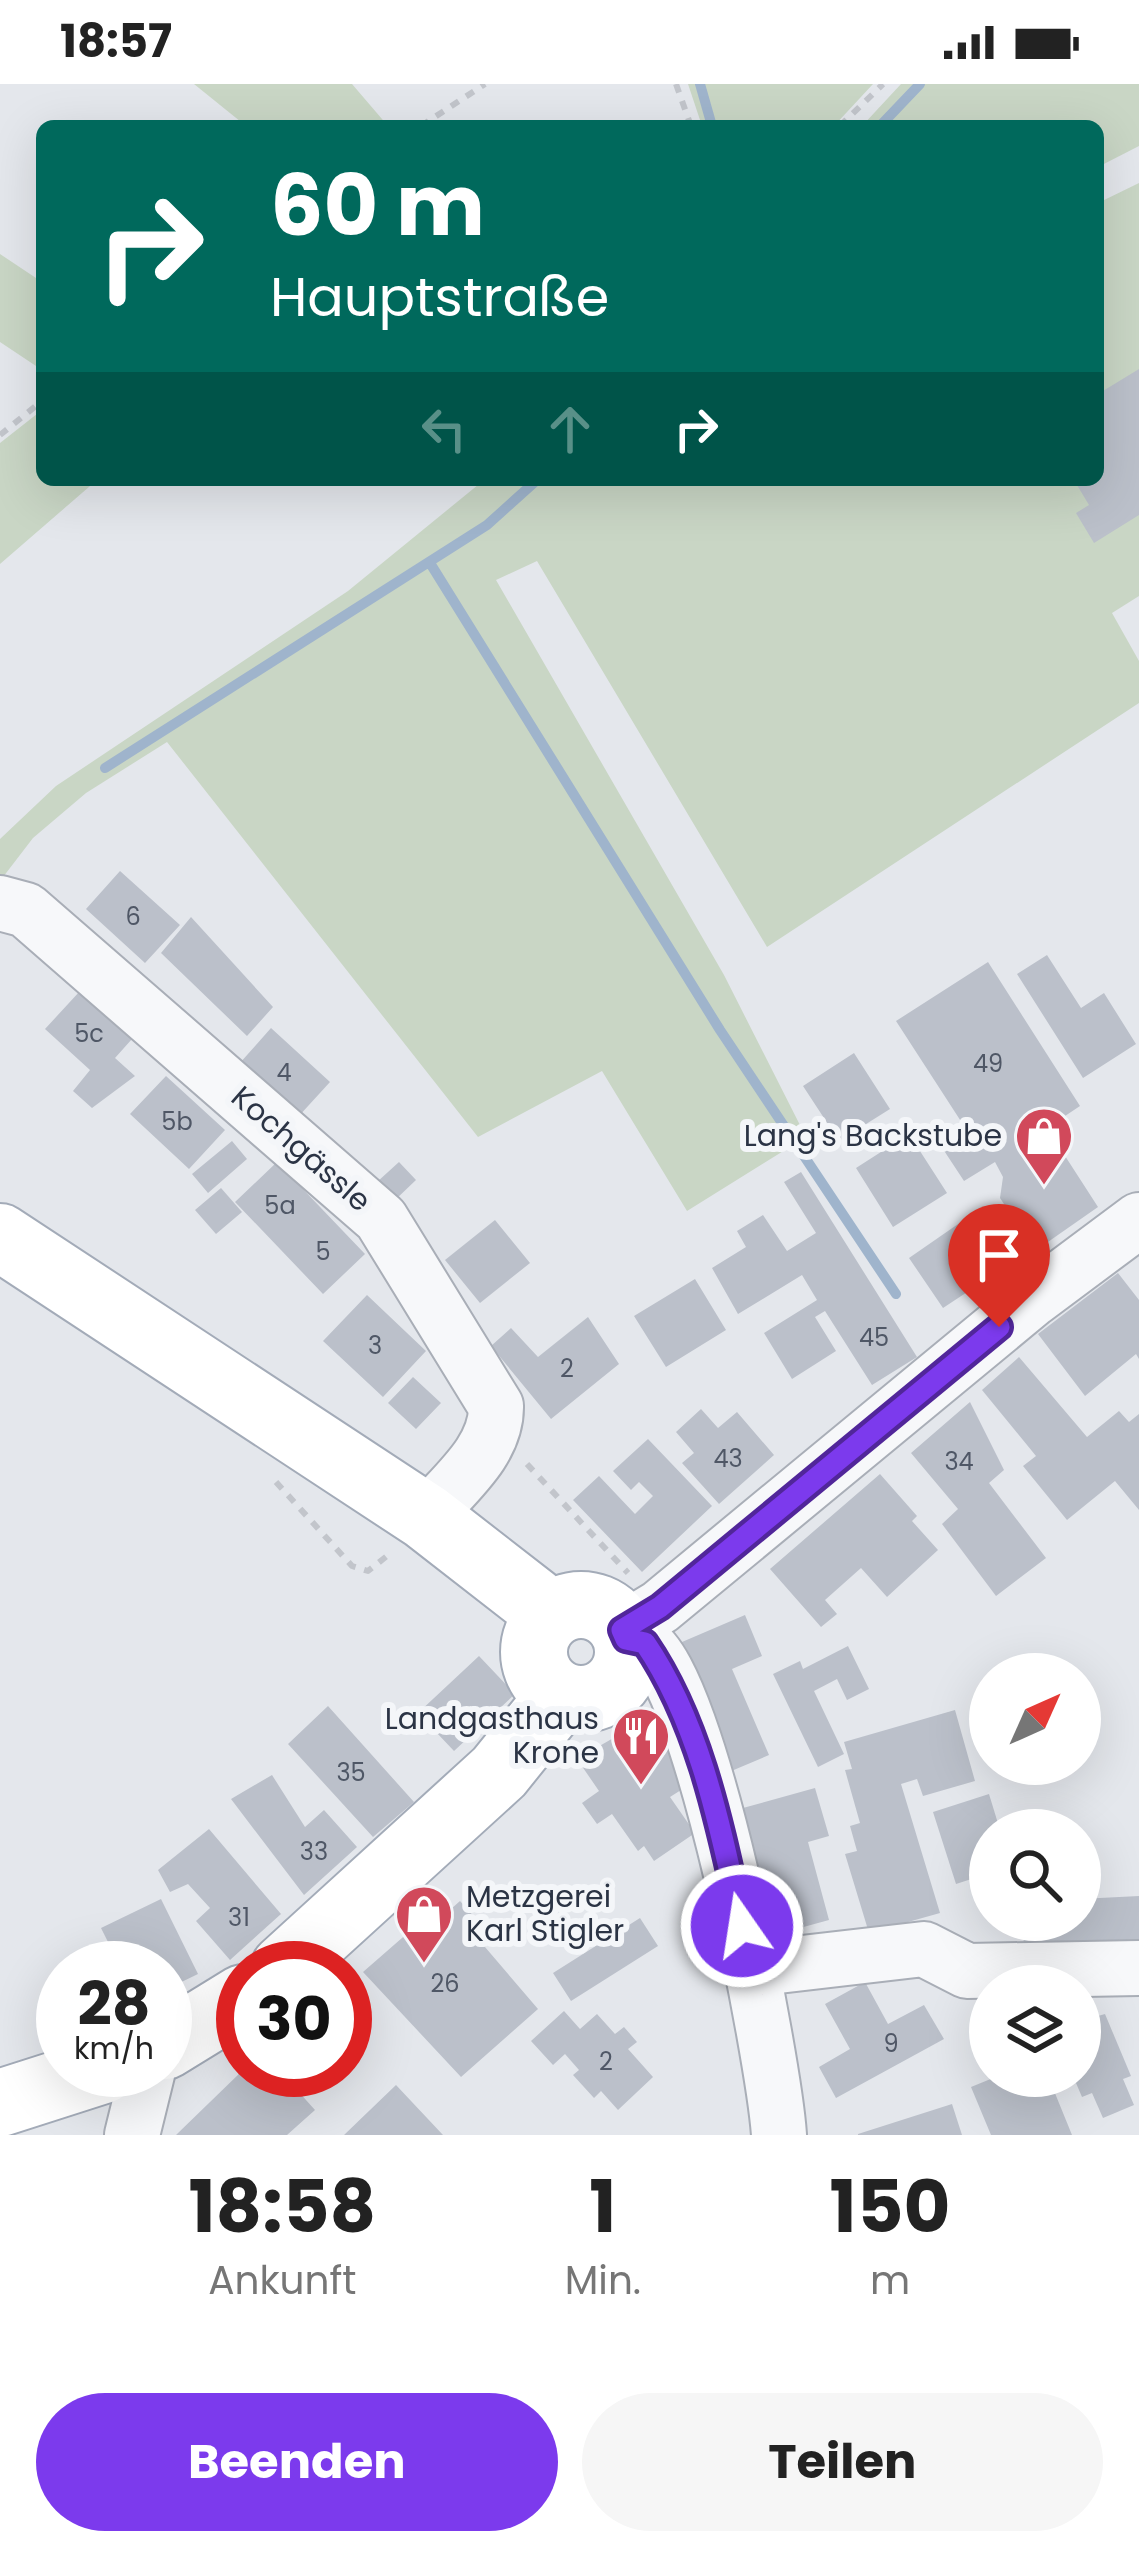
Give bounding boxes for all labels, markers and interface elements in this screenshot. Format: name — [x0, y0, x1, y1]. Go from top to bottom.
text: 18:57 — [60, 10, 172, 73]
text: 60 m — [270, 147, 485, 264]
icon: right — [72, 168, 228, 324]
text: Hauptstraße — [270, 259, 609, 335]
icon: left — [411, 396, 477, 462]
icon: ahead — [537, 396, 603, 462]
icon: right — [663, 396, 729, 462]
house number: 6 — [125, 900, 141, 933]
house number: 5c — [74, 1017, 104, 1050]
house number: 49 — [973, 1047, 1003, 1080]
house number: 4 — [276, 1056, 292, 1089]
street label: Kochgässle — [222, 1076, 381, 1221]
house number: 5b — [161, 1105, 193, 1138]
shop icon: Lang's Backstube — [1013, 1105, 1075, 1187]
place label: Lang's Backstube — [744, 1114, 1002, 1157]
house number: 5a — [264, 1189, 296, 1222]
pin — [948, 1204, 1050, 1327]
icon: arrive — [966, 1222, 1032, 1288]
house number: 5 — [315, 1235, 331, 1268]
house number: 45 — [859, 1321, 889, 1354]
house number: 3 — [368, 1329, 382, 1362]
house number: 2 — [560, 1352, 574, 1385]
house number: 43 — [713, 1442, 743, 1475]
house number: 34 — [944, 1445, 974, 1478]
north arrow — [969, 1653, 1101, 1785]
map controls — [969, 1653, 1101, 2097]
place label: Landgasthaus Krone — [385, 1697, 599, 1774]
restaurant icon: Landgasthaus Krone — [610, 1705, 672, 1787]
house number: 35 — [336, 1756, 366, 1789]
button: search — [969, 1809, 1101, 1941]
house number: 33 — [300, 1835, 328, 1868]
position arrow — [679, 1863, 805, 1989]
place label: Metzgerei Karl Stigler — [466, 1875, 624, 1952]
shop icon: Metzgerei Karl Stigler — [393, 1883, 455, 1965]
house number: 31 — [228, 1901, 250, 1934]
speed limit sign: 30 — [216, 1941, 372, 2097]
text: 28 — [77, 1962, 151, 2046]
button: layers — [969, 1965, 1101, 2097]
house number: 26 — [430, 1967, 460, 2000]
text: km/h — [74, 2027, 154, 2070]
house number: 9 — [883, 2027, 899, 2060]
house number: 2 — [599, 2045, 613, 2078]
text: 18:58 — [189, 2156, 376, 2257]
text: 1 — [589, 2156, 616, 2257]
text: 150 — [830, 2156, 950, 2257]
text: Ankunft — [208, 2253, 357, 2308]
text: Min. — [565, 2253, 641, 2308]
text: m — [870, 2253, 910, 2308]
button: Beenden — [36, 2393, 558, 2531]
button: Teilen — [582, 2393, 1103, 2531]

